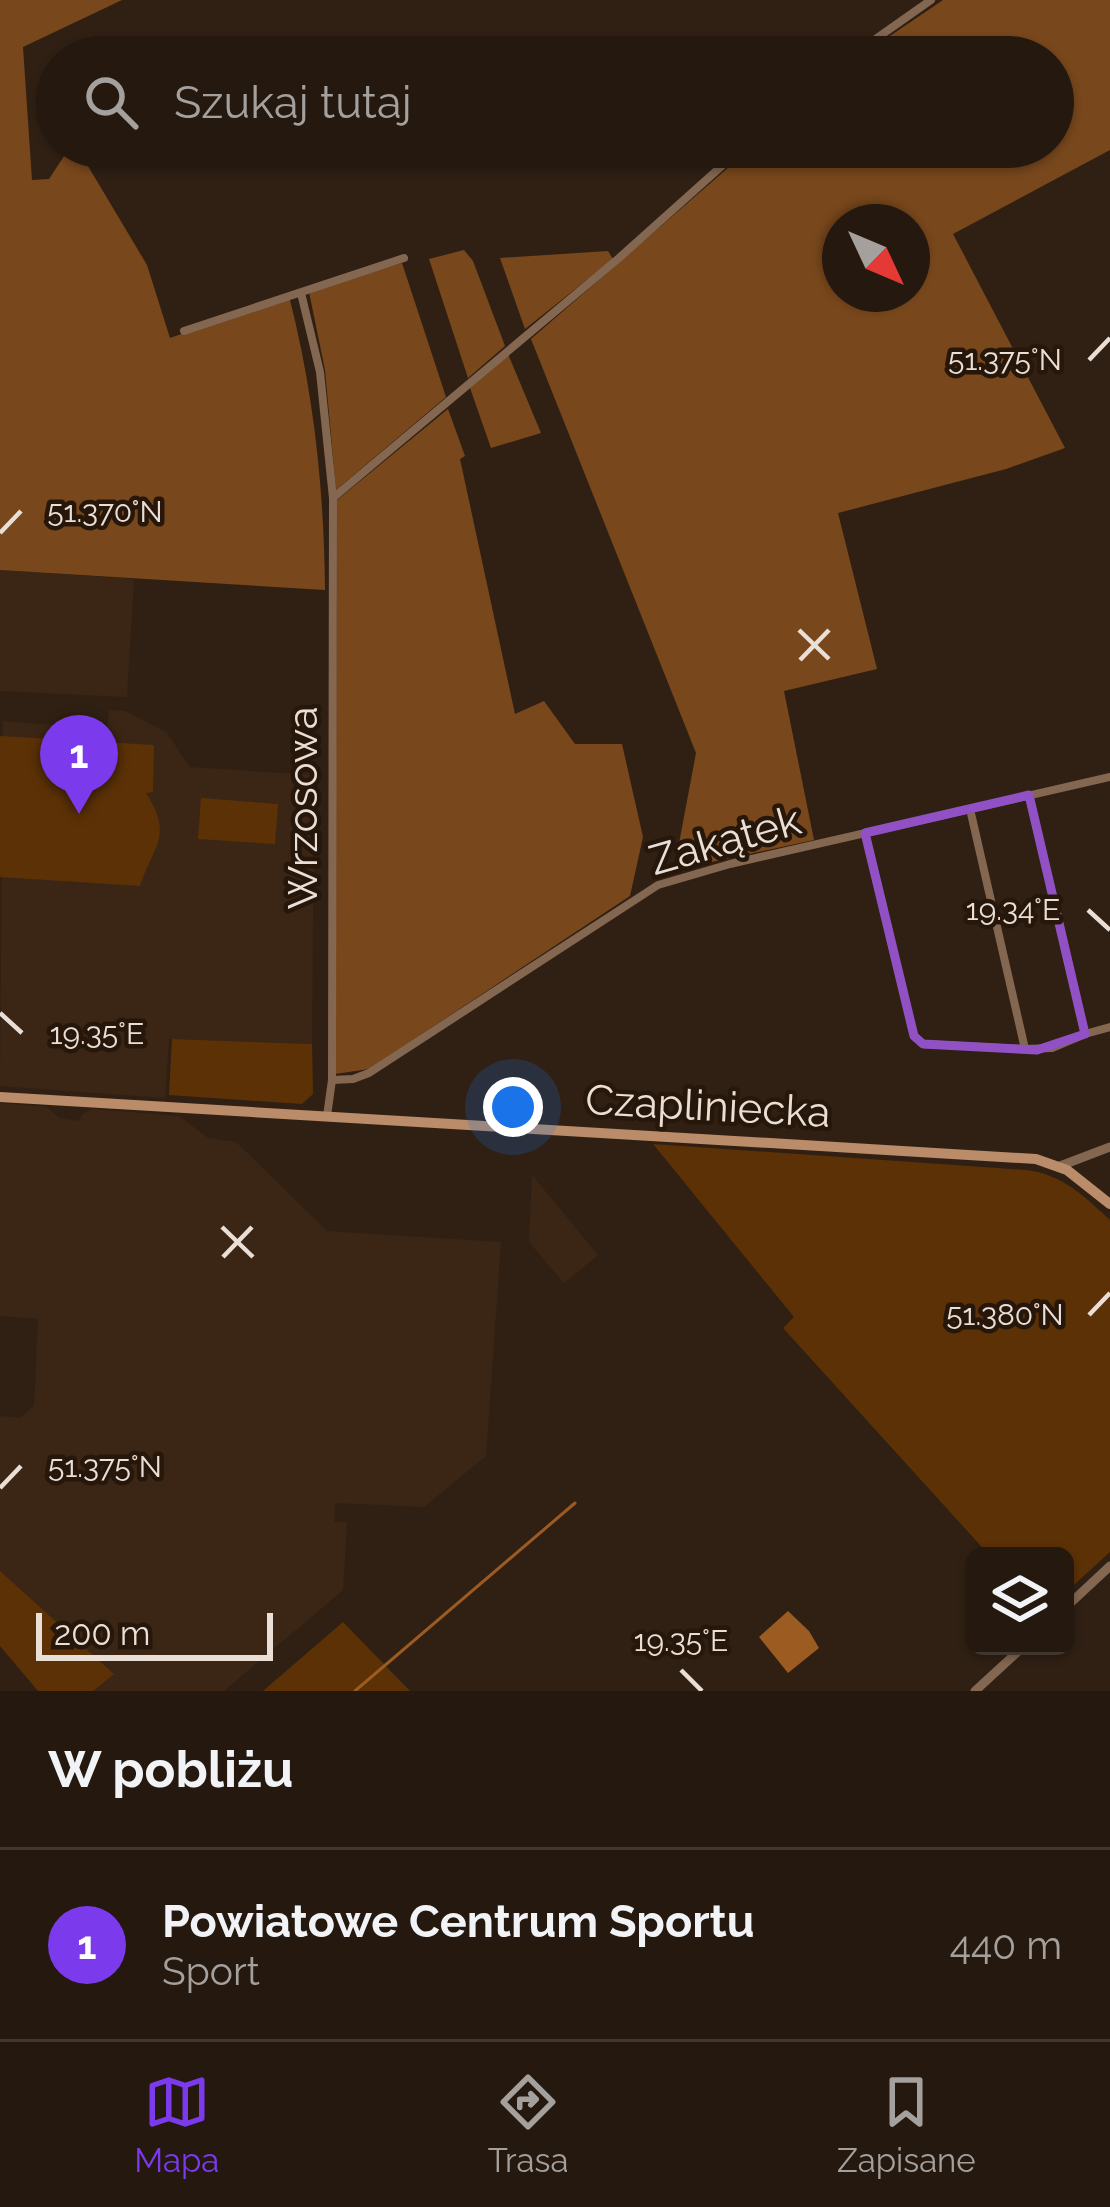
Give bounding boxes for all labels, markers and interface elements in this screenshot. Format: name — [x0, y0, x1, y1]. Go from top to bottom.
search box — [36, 36, 1074, 168]
icon: search — [78, 69, 144, 135]
text: Szukaj tutaj — [174, 76, 412, 129]
north arrow — [822, 204, 930, 312]
text: 51.375°N — [948, 342, 1062, 377]
text: 51.370°N — [47, 494, 163, 529]
street label: Wrzosowa — [278, 706, 327, 910]
pin: 1 — [40, 715, 118, 814]
street label: Zakątek — [644, 795, 806, 885]
text: 19.34°E — [966, 892, 1060, 927]
text: 19.35°E — [50, 1016, 144, 1051]
street label: Czapliniecka — [584, 1075, 832, 1137]
your location — [483, 1077, 543, 1137]
text: 51.380°N — [946, 1297, 1064, 1332]
text: 51.375°N — [48, 1449, 162, 1484]
map controls — [966, 1547, 1074, 1655]
button: layers — [966, 1547, 1074, 1655]
scale bar — [36, 1607, 273, 1660]
text: 200 m — [54, 1614, 150, 1653]
text: 19.35°E — [634, 1623, 728, 1658]
text: W pobliżu — [48, 1739, 294, 1799]
text: Powiatowe Centrum Sportu — [162, 1895, 755, 1948]
text: 1 — [77, 1922, 97, 1968]
text: 440 m — [950, 1922, 1062, 1968]
text: Sport — [162, 1948, 260, 1994]
tab: Mapa — [134, 2069, 219, 2180]
tab: Trasa — [488, 2069, 568, 2180]
tab: Zapisane — [837, 2069, 976, 2180]

